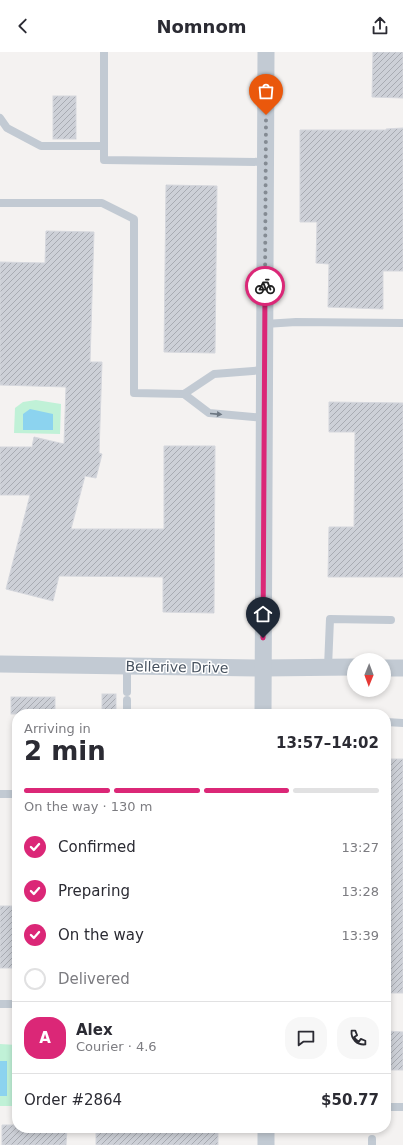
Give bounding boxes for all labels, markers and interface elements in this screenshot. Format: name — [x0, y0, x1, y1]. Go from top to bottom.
icon: back — [12, 15, 34, 37]
icon: share — [369, 15, 391, 37]
text: Nomnom — [156, 16, 247, 37]
pin — [249, 74, 283, 115]
icon: bag — [255, 80, 277, 102]
courier — [245, 266, 285, 306]
icon: bike — [254, 275, 276, 297]
one-way arrow — [210, 411, 222, 417]
pin — [246, 597, 280, 638]
icon: home — [252, 603, 274, 625]
north arrow — [347, 653, 391, 697]
map controls — [347, 653, 391, 697]
street label: Bellerive Drive — [125, 658, 229, 676]
text: Arriving in — [24, 721, 91, 736]
text: 13:57–14:02 — [276, 734, 379, 752]
text: 2 min — [24, 736, 106, 766]
text: On the way · 130 m — [24, 799, 152, 814]
icon: check — [24, 836, 46, 858]
text: Confirmed — [58, 838, 136, 856]
text: 13:27 — [342, 840, 379, 855]
icon: check — [24, 880, 46, 902]
text: Preparing — [58, 882, 130, 900]
text: 13:28 — [342, 884, 379, 899]
icon: check — [24, 924, 46, 946]
text: On the way — [58, 926, 144, 944]
text: 13:39 — [342, 928, 379, 943]
text: Delivered — [58, 970, 130, 988]
button: chat — [285, 1017, 327, 1059]
button: phone — [337, 1017, 379, 1059]
text: Alex — [76, 1021, 113, 1039]
text: A — [39, 1029, 51, 1047]
text: Courier · 4.6 — [76, 1039, 157, 1054]
text: Order #2864 — [24, 1091, 122, 1109]
text: $50.77 — [321, 1091, 379, 1109]

